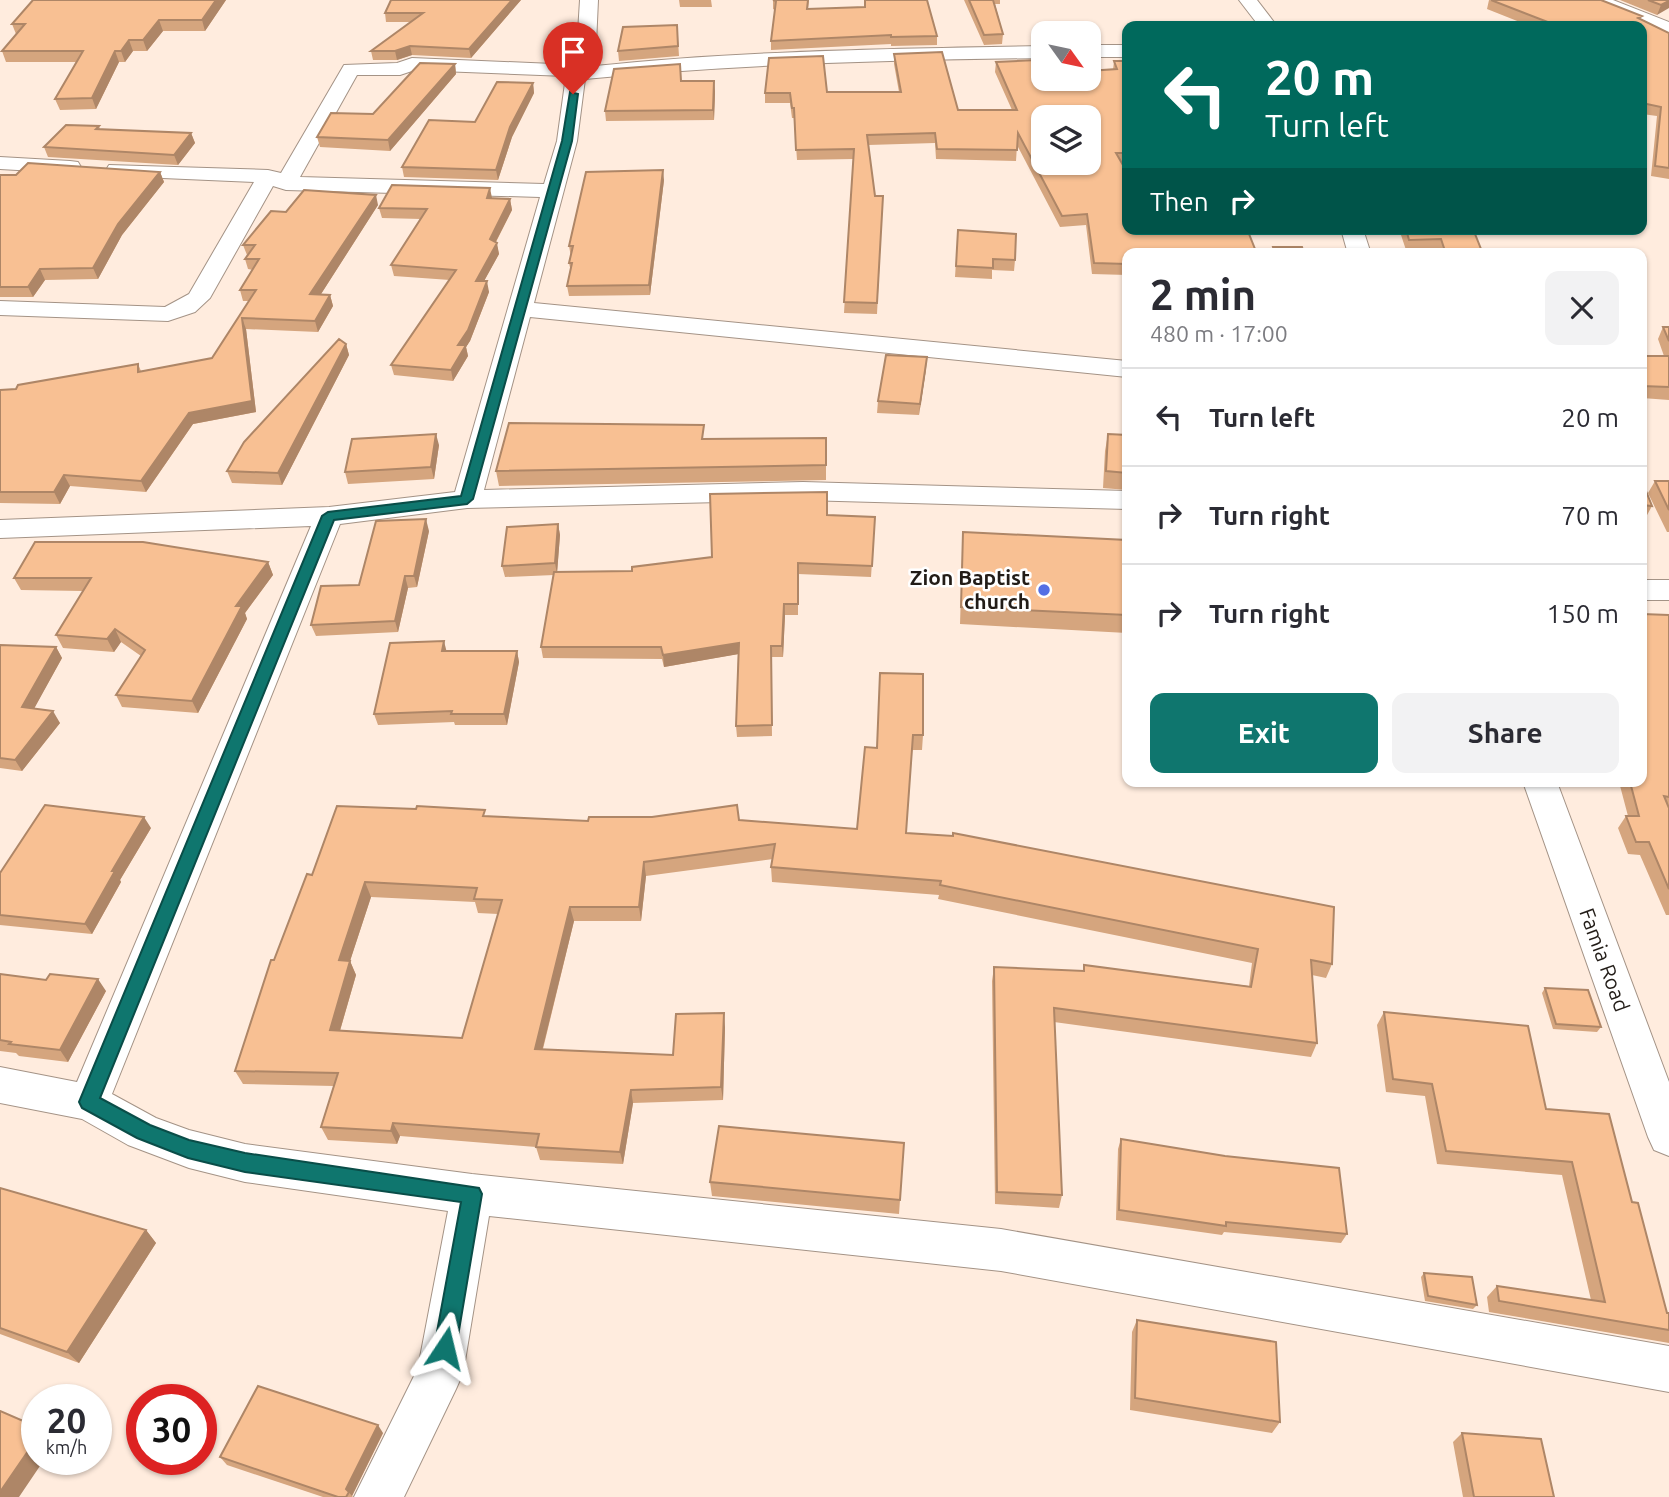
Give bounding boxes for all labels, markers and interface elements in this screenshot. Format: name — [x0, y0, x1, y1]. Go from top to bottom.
north arrow — [1031, 21, 1101, 91]
map controls — [1031, 21, 1101, 175]
pin — [543, 22, 603, 94]
icon: arrive — [554, 33, 592, 71]
icon: left — [1150, 49, 1241, 140]
text: 20 m — [1265, 49, 1374, 104]
button: layers — [1031, 105, 1101, 175]
text: Turn left — [1265, 107, 1389, 143]
icon: right — [1223, 182, 1261, 220]
text: Then — [1150, 187, 1209, 216]
text: 2 min — [1150, 271, 1256, 318]
button: close — [1545, 271, 1619, 345]
text: 480 m · 17:00 — [1150, 321, 1288, 346]
icon: left — [1150, 398, 1188, 436]
text: Turn left — [1209, 403, 1315, 432]
text: 20 m — [1561, 403, 1619, 432]
icon: right — [1150, 496, 1188, 534]
text: Turn right — [1209, 501, 1330, 530]
text: 70 m — [1561, 501, 1619, 530]
place label: Zion Baptist church — [910, 565, 1030, 613]
marker: Zion Baptist church — [1036, 582, 1052, 598]
icon: right — [1150, 594, 1188, 632]
text: Turn right — [1209, 599, 1330, 628]
text: 150 m — [1547, 599, 1619, 628]
button: Exit — [1150, 693, 1378, 773]
button: Share — [1392, 693, 1619, 773]
street label: Famia Road — [1575, 905, 1635, 1015]
position arrow — [408, 1311, 482, 1385]
speed limit sign: 30 — [126, 1384, 217, 1475]
text: 20 — [47, 1400, 86, 1440]
text: km/h — [46, 1437, 87, 1457]

